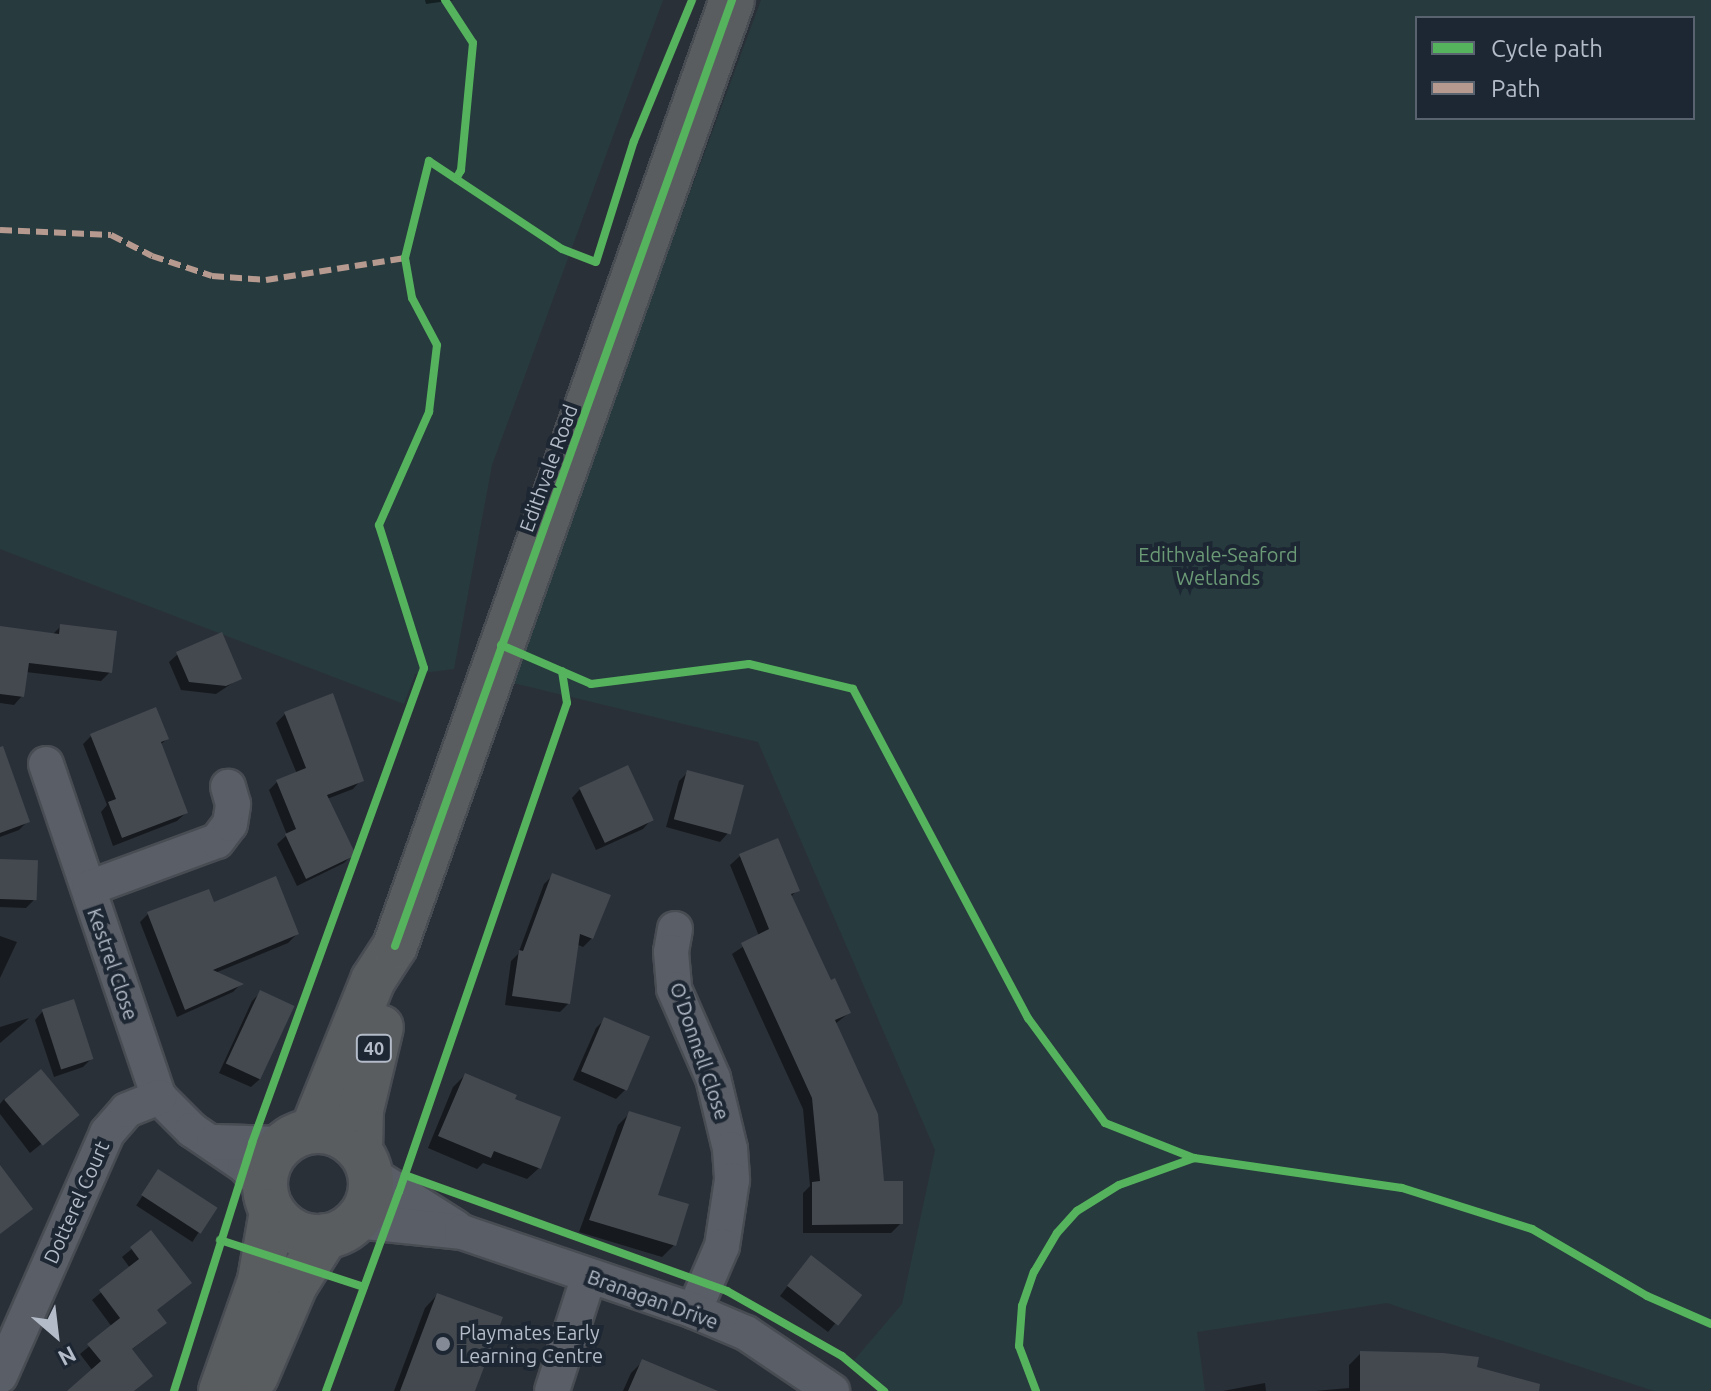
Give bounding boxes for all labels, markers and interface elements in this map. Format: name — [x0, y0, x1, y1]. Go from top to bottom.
legend — [1415, 16, 1695, 120]
text: Cycle path — [1491, 35, 1603, 62]
text: Path — [1491, 75, 1541, 102]
street label: Edithvale Road — [514, 401, 582, 535]
park label: Edithvale-Seaford Wetlands — [1138, 543, 1298, 590]
street label: Kestrel Close — [83, 905, 143, 1023]
street label: O'Donnell Close — [665, 979, 735, 1123]
road number: 40 — [354, 1034, 394, 1062]
street label: Dotterel Court — [38, 1137, 114, 1267]
street label: Branagan Drive — [584, 1264, 722, 1334]
north arrow — [16, 1295, 96, 1375]
place label: Playmates Early Learning Centre — [459, 1320, 603, 1367]
marker: Playmates Early Learning Centre — [434, 1335, 452, 1353]
text: N — [54, 1342, 81, 1372]

